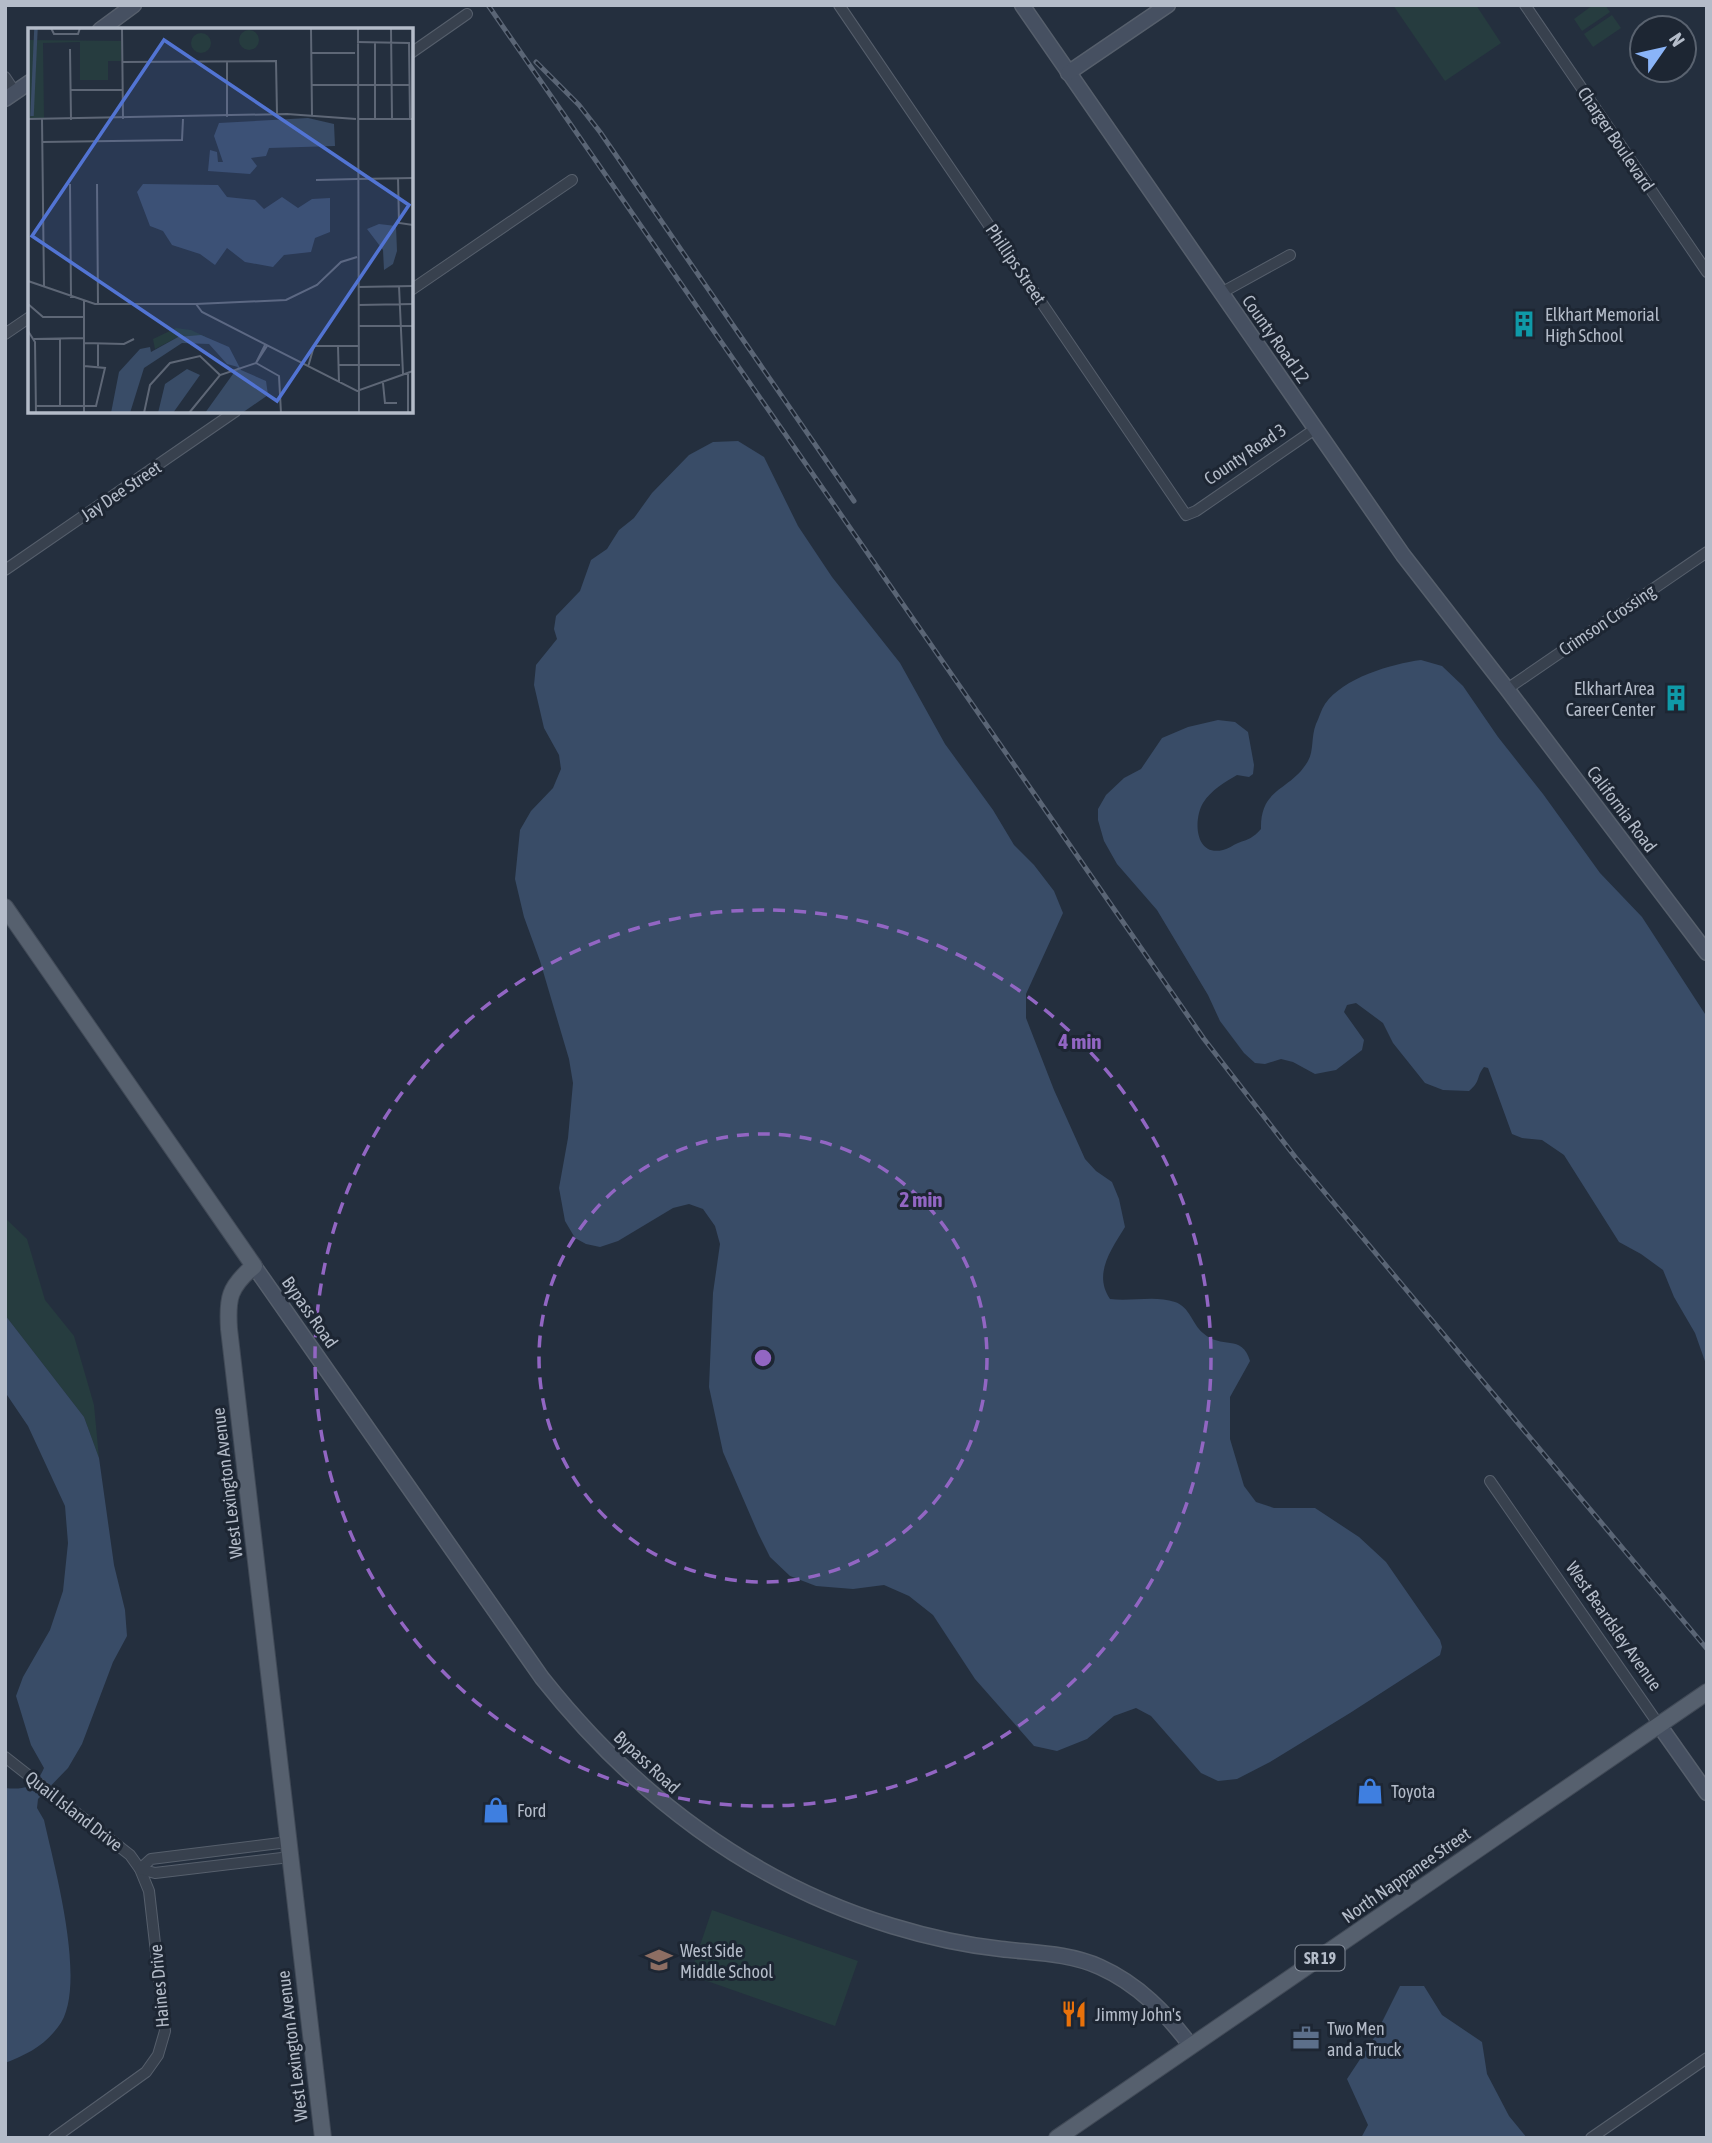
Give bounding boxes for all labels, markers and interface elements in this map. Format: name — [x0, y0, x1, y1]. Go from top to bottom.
north arrow — [1628, 14, 1698, 84]
inset map — [28, 28, 413, 413]
text: N — [1665, 29, 1689, 50]
street label: Charger Boulevard — [1573, 83, 1659, 195]
street label: Phillips Street — [982, 220, 1050, 308]
street label: County Road 12 — [1238, 291, 1314, 387]
place label: Elkhart Memorial High School — [1545, 304, 1660, 346]
building icon: Elkhart Memorial High School — [1509, 309, 1539, 339]
street label: County Road 3 — [1200, 419, 1290, 489]
street label: Jay Dee Street — [77, 456, 165, 526]
street label: Crimson Crossing — [1555, 580, 1659, 660]
place label: Elkhart Area Career Center — [1566, 678, 1656, 720]
building icon: Elkhart Area Career Center — [1661, 683, 1691, 713]
street label: California Road — [1583, 762, 1661, 856]
text: 4 min — [1058, 1029, 1101, 1053]
text: 2 min — [900, 1187, 942, 1211]
street label: Bypass Road — [278, 1272, 342, 1352]
centre of rings — [751, 1346, 775, 1370]
street label: West Lexington Avenue — [207, 1406, 247, 1560]
street label: West Beardsley Avenue — [1562, 1558, 1666, 1694]
street label: Bypass Road — [610, 1726, 684, 1798]
street label: Quail Island Drive — [21, 1766, 127, 1856]
shop icon: Toyota — [1355, 1776, 1385, 1806]
place label: Toyota — [1391, 1781, 1435, 1802]
shop icon: Ford — [481, 1795, 511, 1825]
place label: Ford — [517, 1800, 546, 1821]
street label: North Nappanee Street — [1338, 1823, 1474, 1927]
place label: West Side Middle School — [680, 1940, 773, 1982]
street label: Haines Drive — [145, 1943, 173, 2029]
school or university icon: West Side Middle School — [644, 1945, 674, 1975]
road number: SR 19 — [1296, 1946, 1344, 1970]
street label: West Lexington Avenue — [272, 1969, 312, 2123]
restaurant icon: Jimmy John's — [1059, 1999, 1089, 2029]
place label: Jimmy John's — [1095, 2004, 1181, 2025]
place label: Two Men and a Truck — [1327, 2018, 1401, 2060]
office icon: Two Men and a Truck — [1291, 2023, 1321, 2053]

